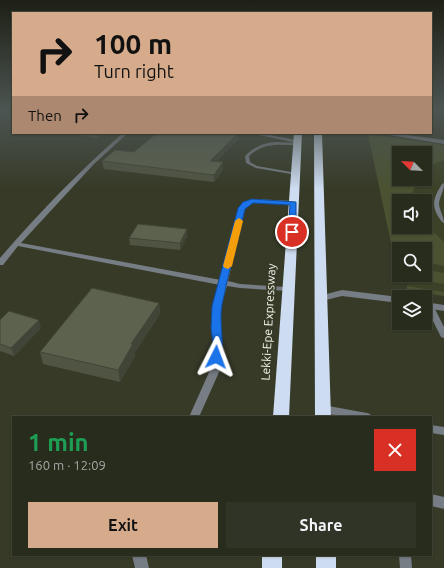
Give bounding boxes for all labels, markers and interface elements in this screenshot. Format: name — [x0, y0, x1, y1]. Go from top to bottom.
icon: right — [28, 28, 80, 80]
text: 100 m — [94, 28, 172, 59]
text: Turn right — [94, 61, 174, 81]
icon: right — [70, 104, 92, 126]
text: Then — [28, 107, 62, 124]
north arrow — [392, 146, 432, 186]
map controls — [392, 146, 432, 330]
button: sound — [392, 194, 432, 234]
pin — [275, 215, 309, 249]
icon: arrive — [281, 221, 303, 243]
button: search — [392, 242, 432, 282]
street label: Lekki-Epe Expressway — [258, 263, 278, 381]
button: layers — [392, 290, 432, 330]
position arrow — [195, 336, 237, 378]
text: 1 min — [28, 429, 89, 456]
button: close — [374, 429, 416, 471]
text: 160 m · 12:09 — [28, 458, 106, 472]
button: Exit — [28, 502, 218, 548]
button: Share — [226, 502, 416, 548]

